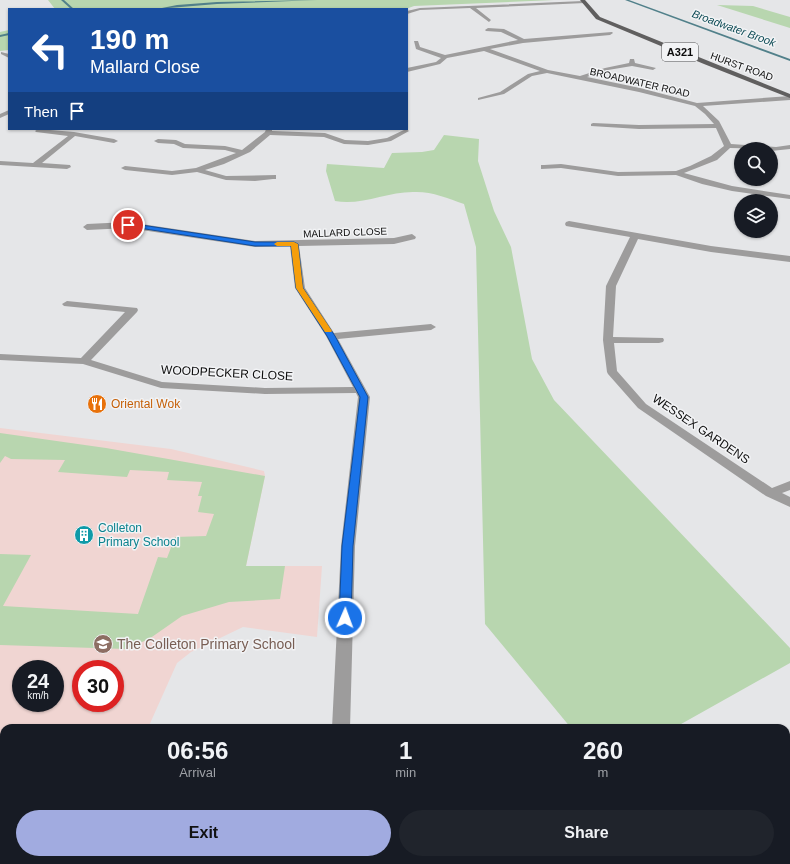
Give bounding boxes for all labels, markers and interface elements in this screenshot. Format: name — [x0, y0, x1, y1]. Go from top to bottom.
water label: Broadwater Brook — [691, 7, 778, 49]
icon: left — [24, 24, 76, 76]
text: 190 m — [90, 24, 169, 55]
road number: A321 — [662, 43, 698, 61]
street label: HURST ROAD — [709, 50, 775, 83]
text: Mallard Close — [90, 57, 200, 77]
street label: BROADWATER ROAD — [589, 66, 691, 99]
icon: arrive — [66, 100, 88, 122]
text: Then — [24, 103, 58, 120]
map controls — [734, 142, 778, 238]
button: search — [734, 142, 778, 186]
button: layers — [734, 194, 778, 238]
pin — [111, 208, 145, 242]
icon: arrive — [117, 214, 139, 236]
street label: MALLARD CLOSE — [303, 226, 387, 239]
street label: WOODPECKER CLOSE — [161, 363, 293, 383]
street label: WESSEX GARDENS — [650, 391, 752, 467]
restaurant icon: Oriental Wok — [86, 393, 108, 415]
place label: Oriental Wok — [111, 397, 181, 411]
place label: Colleton Primary School — [98, 521, 179, 549]
building icon: Colleton Primary School — [73, 524, 95, 546]
position arrow — [324, 597, 366, 639]
school or university icon: The Colleton Primary School — [92, 633, 114, 655]
place label: The Colleton Primary School — [117, 636, 295, 652]
speed limit sign: 30 — [72, 660, 124, 712]
text: 24 — [27, 670, 49, 692]
text: km/h — [27, 690, 49, 701]
text: 06:56 — [167, 737, 228, 764]
text: 1 — [399, 737, 412, 764]
text: 260 — [583, 737, 623, 764]
text: Arrival — [179, 765, 216, 780]
text: min — [395, 765, 416, 780]
text: m — [598, 765, 608, 780]
button: Exit — [16, 810, 391, 856]
button: Share — [399, 810, 774, 856]

